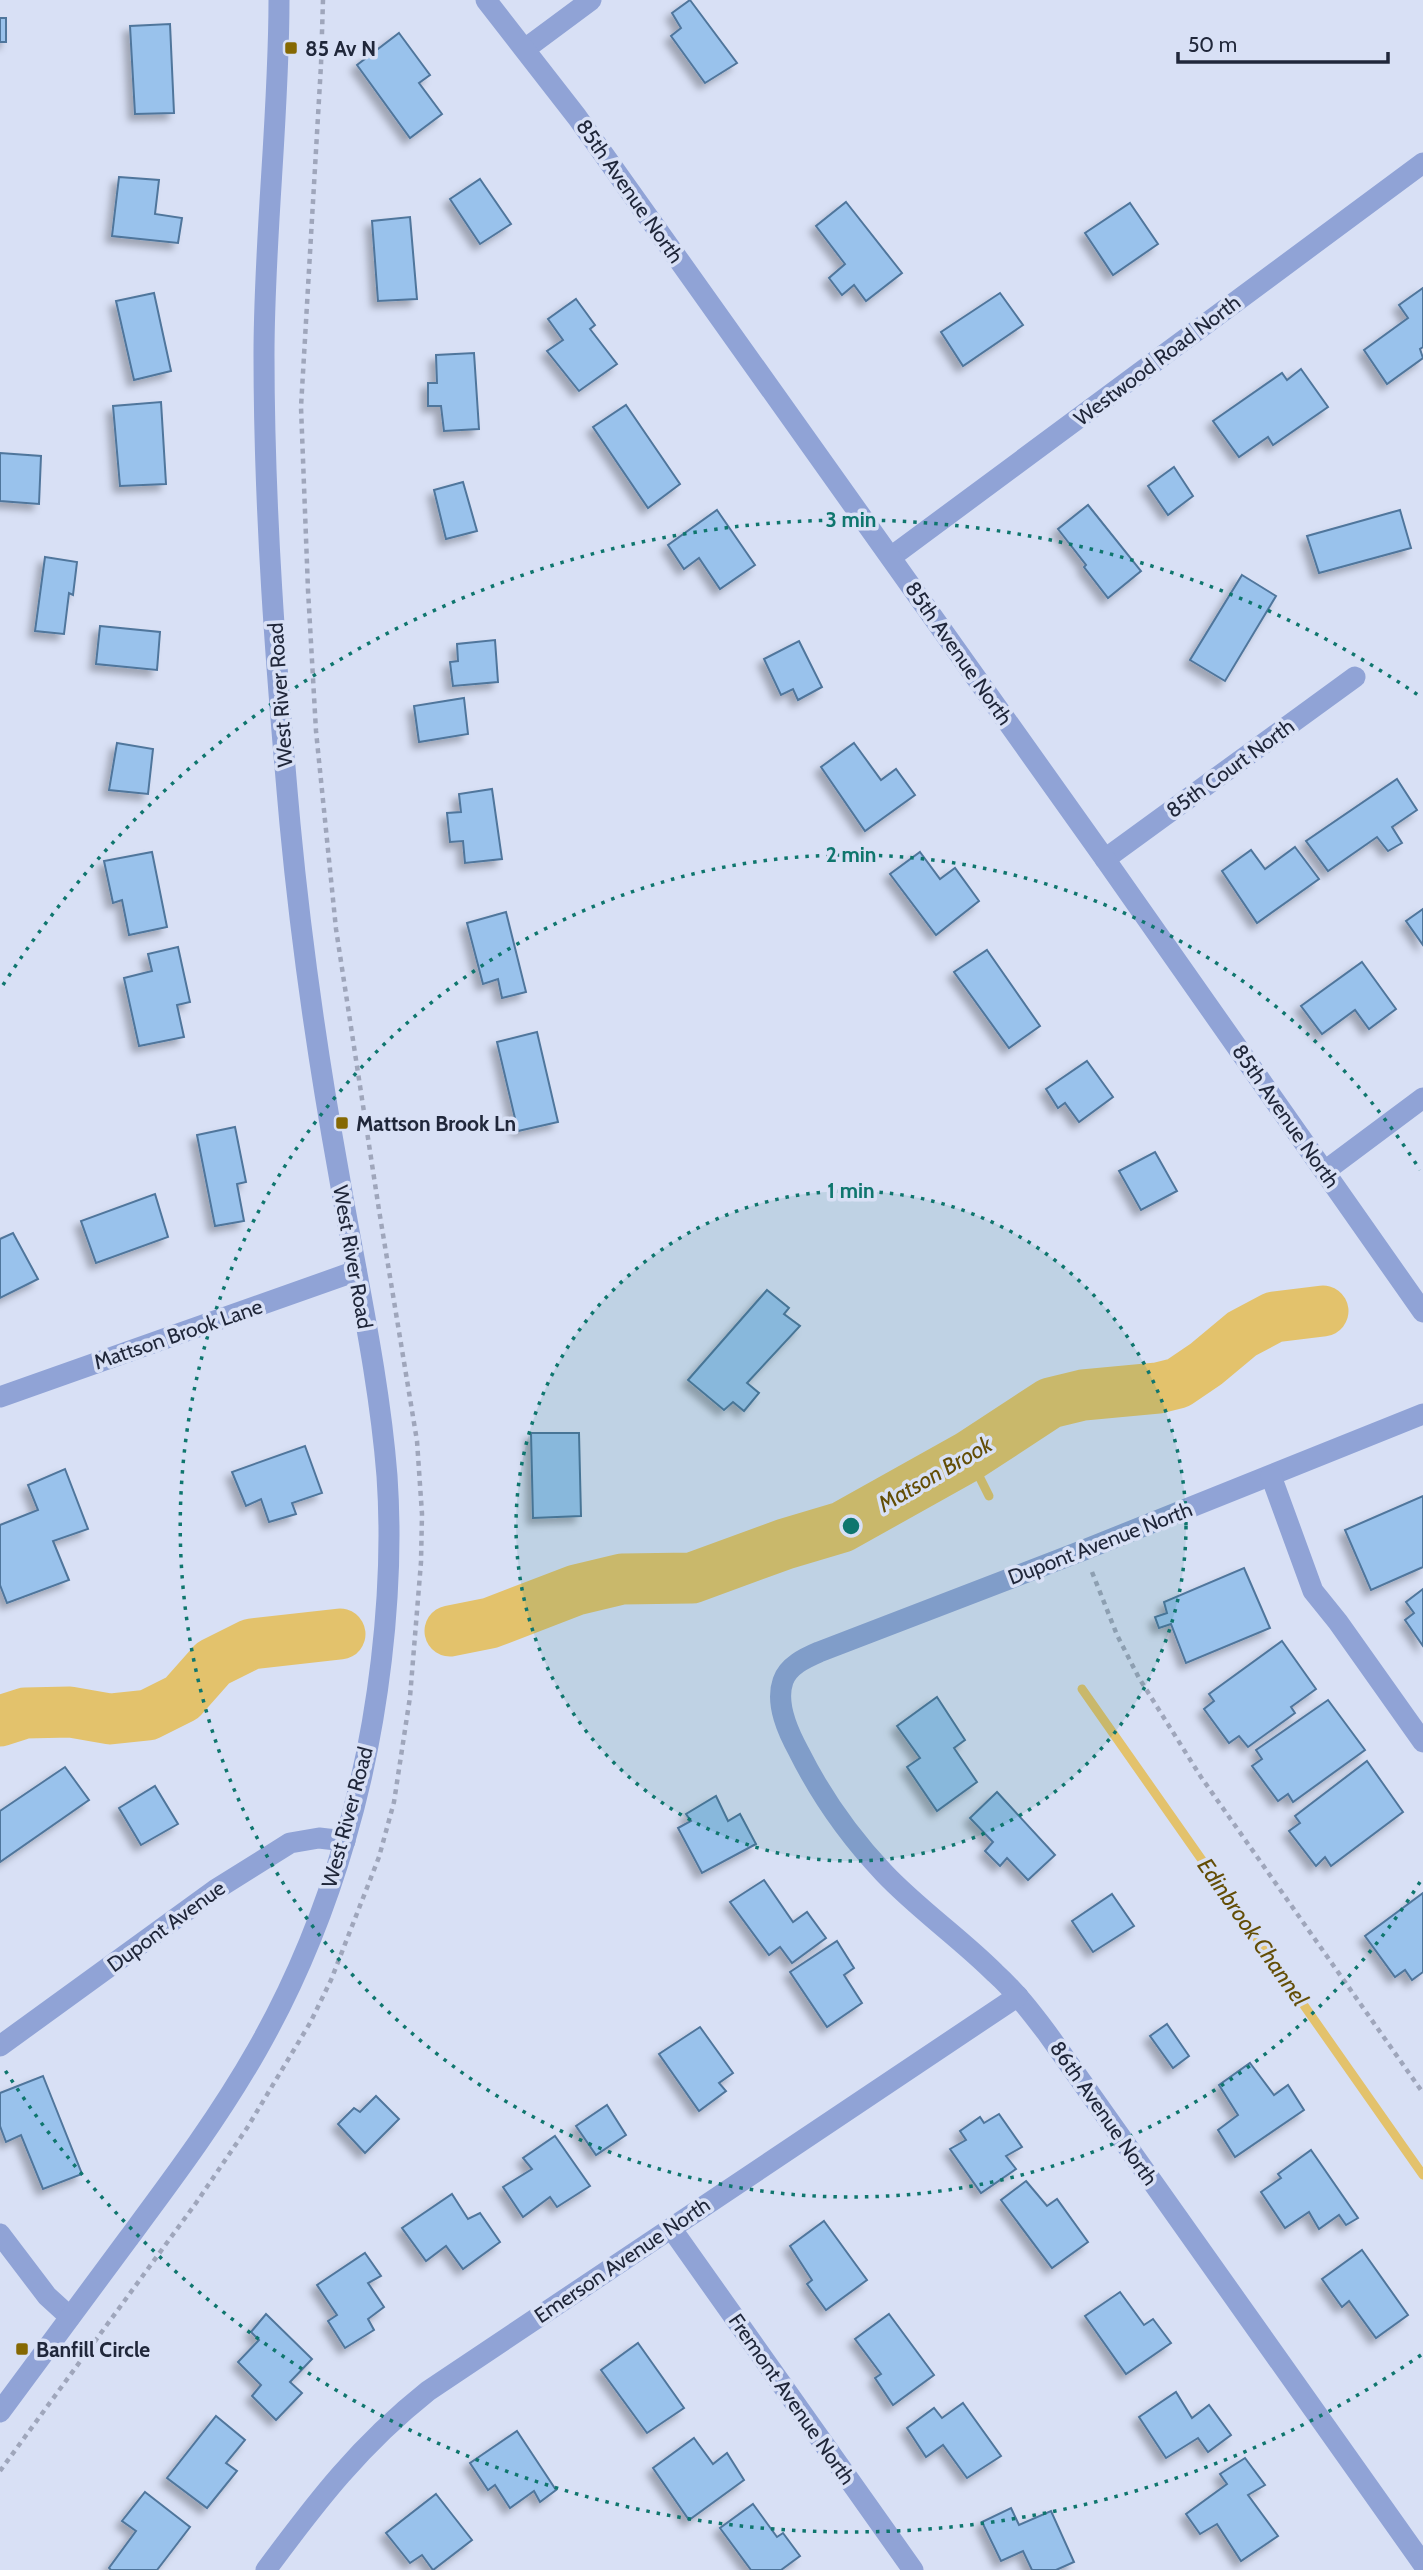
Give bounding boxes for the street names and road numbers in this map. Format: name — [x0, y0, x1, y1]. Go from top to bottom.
street label: 85th Avenue North — [571, 114, 689, 268]
street label: Westwood Road North — [1069, 289, 1245, 431]
street label: 85th Avenue North — [900, 576, 1018, 730]
street label: West River Road — [262, 622, 298, 768]
street label: 85th Court North — [1161, 713, 1299, 823]
street label: 85th Avenue North — [1227, 1039, 1345, 1193]
street label: West River Road — [328, 1183, 378, 1331]
street label: Mattson Brook Lane — [90, 1293, 266, 1375]
street label: Dupont Avenue North — [1004, 1496, 1196, 1590]
street label: West River Road — [316, 1744, 378, 1890]
street label: Dupont Avenue — [102, 1875, 230, 1977]
street label: 86th Avenue North — [1045, 2036, 1163, 2190]
street label: Emerson Avenue North — [529, 2192, 715, 2328]
street label: Fremont Avenue North — [724, 2309, 860, 2489]

